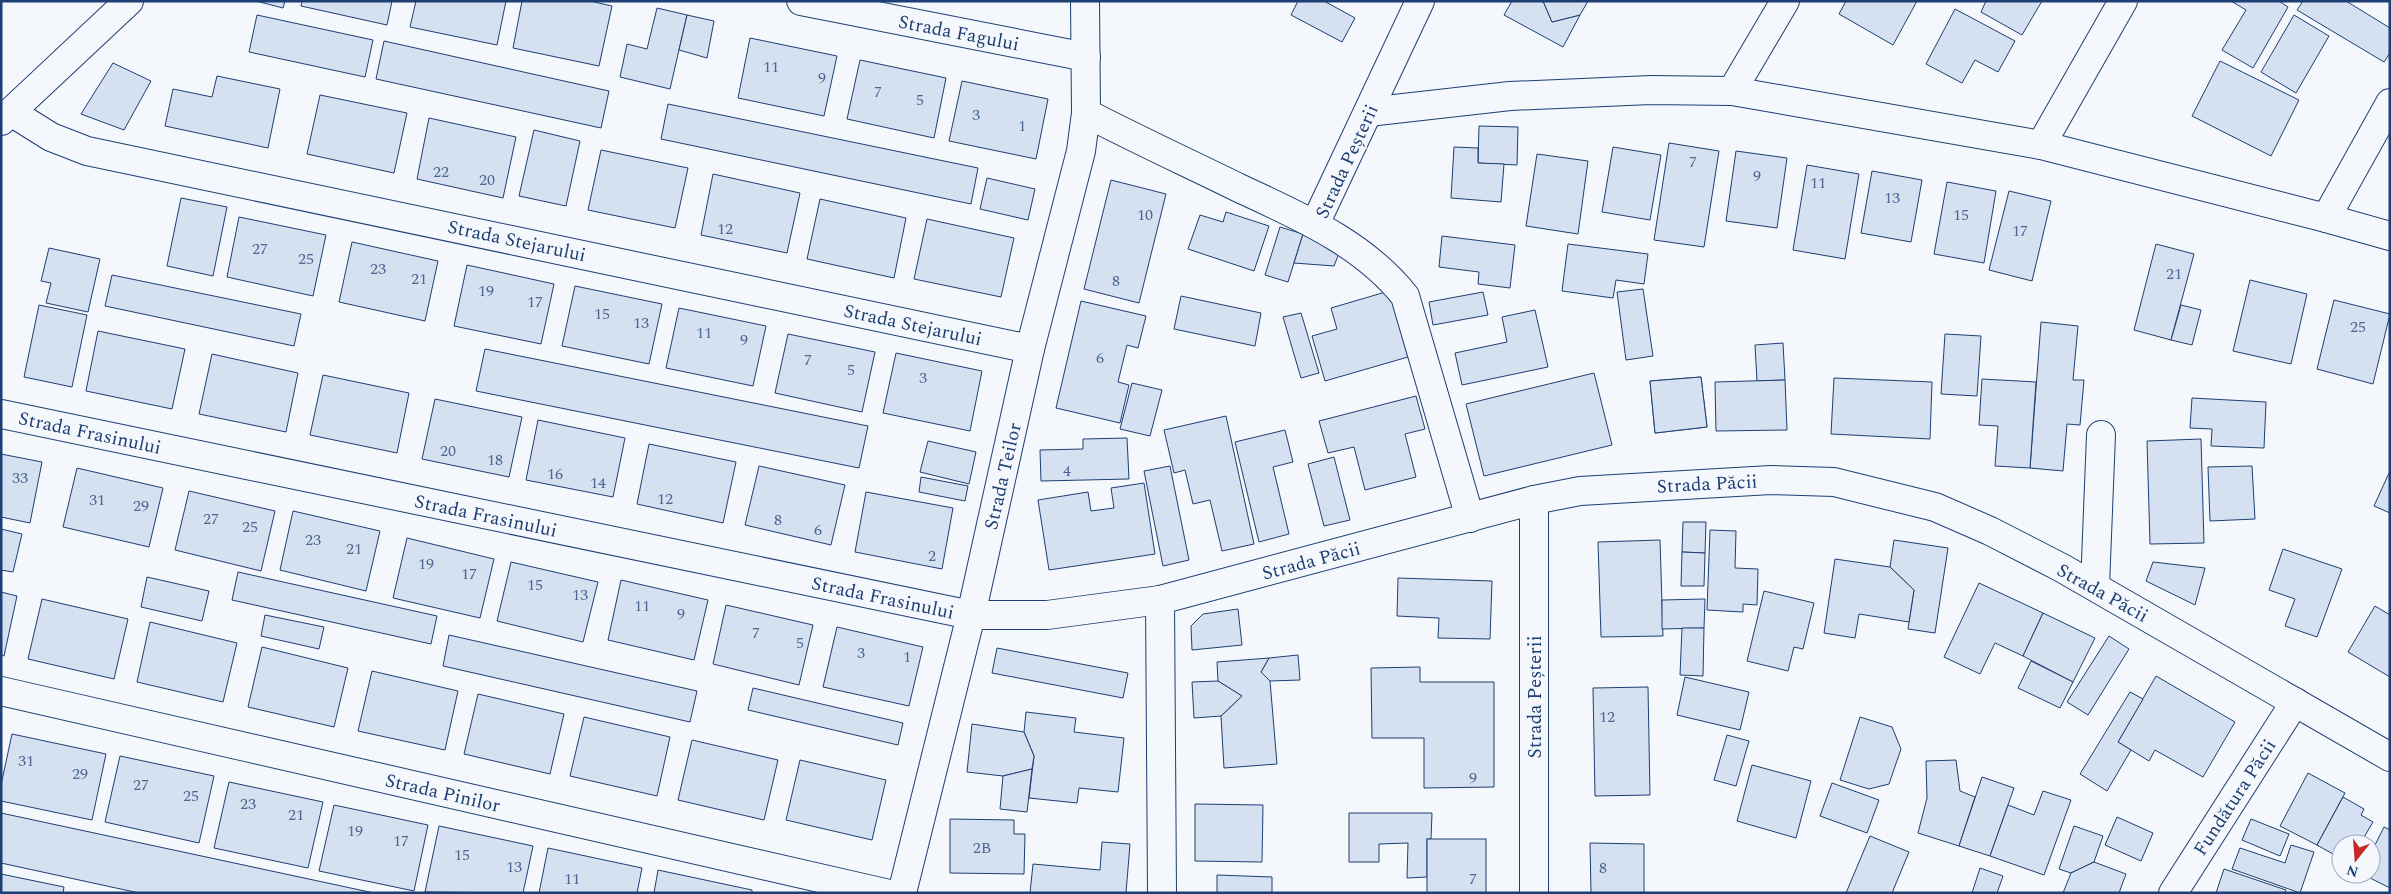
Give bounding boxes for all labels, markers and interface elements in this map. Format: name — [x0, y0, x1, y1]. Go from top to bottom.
street label: Strada Fagului — [896, 8, 1022, 59]
house number: 11 — [763, 55, 779, 79]
house number: 9 — [818, 66, 826, 90]
house number: 7 — [874, 80, 882, 104]
house number: 5 — [916, 88, 924, 112]
street label: Strada Peșterii — [1308, 100, 1387, 224]
house number: 3 — [972, 103, 980, 127]
house number: 1 — [1018, 114, 1026, 138]
house number: 7 — [1689, 150, 1697, 174]
house number: 22 — [433, 160, 449, 184]
house number: 9 — [1753, 164, 1761, 188]
house number: 20 — [479, 168, 495, 192]
house number: 11 — [1810, 171, 1826, 195]
house number: 13 — [1884, 186, 1900, 210]
house number: 10 — [1137, 203, 1153, 227]
house number: 15 — [1953, 203, 1969, 227]
street label: Strada Stejarului — [445, 213, 589, 270]
house number: 12 — [717, 217, 733, 241]
house number: 17 — [2012, 219, 2028, 243]
house number: 27 — [252, 237, 268, 261]
house number: 25 — [298, 247, 314, 271]
house number: 23 — [370, 257, 386, 281]
house number: 21 — [2166, 262, 2182, 286]
house number: 21 — [411, 267, 427, 291]
house number: 8 — [1112, 269, 1120, 293]
house number: 19 — [478, 279, 494, 303]
house number: 17 — [527, 290, 543, 314]
street label: Strada Stejarului — [841, 297, 985, 354]
house number: 15 — [594, 302, 610, 326]
house number: 13 — [633, 311, 649, 335]
house number: 25 — [2350, 315, 2366, 339]
house number: 11 — [696, 321, 712, 345]
house number: 9 — [740, 328, 748, 352]
house number: 6 — [1096, 346, 1104, 370]
house number: 7 — [804, 348, 812, 372]
house number: 5 — [847, 358, 855, 382]
house number: 3 — [919, 366, 927, 390]
street label: Strada Frasinului — [16, 404, 164, 463]
street label: Strada Teilor — [977, 419, 1030, 533]
house number: 20 — [440, 439, 456, 463]
house number: 18 — [487, 448, 503, 472]
house number: 4 — [1063, 459, 1071, 483]
house number: 16 — [547, 462, 563, 486]
house number: 33 — [12, 466, 28, 490]
street label: Strada Păcii — [1656, 467, 1758, 502]
house number: 14 — [590, 471, 606, 495]
street label: Strada Frasinului — [412, 487, 560, 546]
house number: 12 — [657, 487, 673, 511]
house number: 31 — [89, 488, 105, 512]
house number: 29 — [133, 494, 149, 518]
house number: 27 — [203, 507, 219, 531]
house number: 8 — [774, 508, 782, 532]
house number: 25 — [242, 515, 258, 539]
house number: 6 — [814, 518, 822, 542]
house number: 23 — [305, 528, 321, 552]
street label: Strada Păcii — [1259, 534, 1364, 589]
house number: 21 — [346, 537, 362, 561]
house number: 2 — [928, 544, 936, 568]
house number: 19 — [418, 552, 434, 576]
street label: Strada Păcii — [2051, 556, 2153, 630]
house number: 17 — [461, 562, 477, 586]
street label: Strada Frasinului — [809, 569, 957, 628]
house number: 15 — [527, 573, 543, 597]
house number: 13 — [572, 583, 588, 607]
house number: 11 — [634, 594, 650, 618]
house number: 9 — [677, 602, 685, 626]
house number: 7 — [752, 621, 760, 645]
house number: 5 — [796, 631, 804, 655]
street label: Strada Peșterii — [1521, 635, 1550, 759]
house number: 3 — [857, 641, 865, 665]
house number: 1 — [903, 645, 911, 669]
house number: 12 — [1599, 705, 1615, 729]
street label: Fundătura Păcii — [2187, 734, 2284, 862]
house number: 31 — [18, 749, 34, 773]
house number: 29 — [72, 762, 88, 786]
street label: Strada Pinilor — [382, 766, 503, 821]
house number: 9 — [1469, 766, 1477, 790]
house number: 27 — [133, 773, 149, 797]
house number: 25 — [183, 784, 199, 808]
house number: 23 — [240, 792, 256, 816]
house number: 21 — [288, 803, 304, 827]
house number: 19 — [347, 819, 363, 843]
house number: 17 — [393, 829, 409, 853]
north arrow — [2331, 834, 2381, 884]
house number: 2B — [973, 836, 991, 860]
house number: 15 — [454, 843, 470, 867]
house number: 13 — [506, 855, 522, 879]
house number: 8 — [1599, 856, 1607, 880]
text: N — [2344, 859, 2361, 883]
house number: 11 — [564, 867, 580, 891]
house number: 7 — [1469, 867, 1477, 891]

